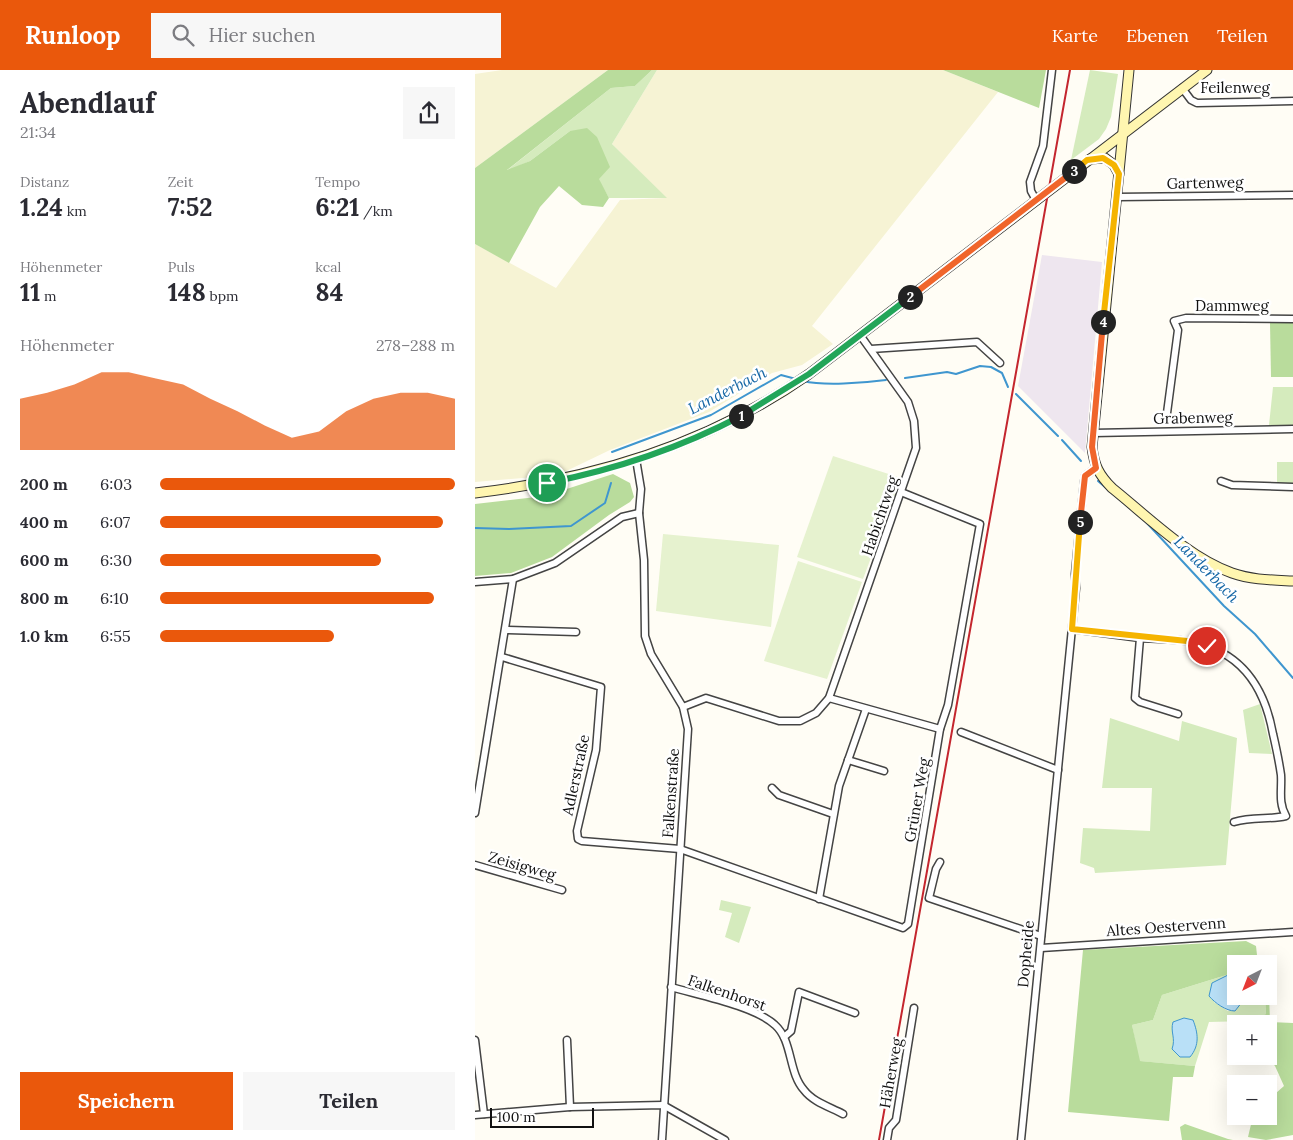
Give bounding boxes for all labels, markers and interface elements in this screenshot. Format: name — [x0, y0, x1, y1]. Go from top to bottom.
search box — [151, 13, 501, 58]
text: Runloop — [25, 20, 121, 51]
icon: search — [169, 21, 197, 49]
text: Hier suchen — [209, 23, 316, 47]
text: Karte — [1052, 24, 1098, 47]
text: Ebenen — [1126, 24, 1189, 47]
text: Teilen — [1217, 24, 1268, 47]
street label: Feilenweg — [1200, 78, 1271, 97]
text: Abendlauf — [20, 85, 155, 121]
button: share — [403, 87, 455, 139]
text: 21:34 — [20, 122, 56, 142]
pin: 3 — [1061, 158, 1087, 184]
text: 3 — [1071, 162, 1078, 180]
street label: Gartenweg — [1166, 172, 1244, 193]
text: Distanz — [20, 173, 69, 191]
text: Zeit — [168, 173, 193, 191]
text: Tempo — [315, 173, 360, 191]
text: 1.24 — [20, 191, 63, 223]
text: 7:52 — [168, 191, 212, 223]
text: 6:21 — [315, 191, 359, 223]
text: km — [63, 202, 87, 220]
text: /km — [359, 202, 393, 220]
text: Höhenmeter — [20, 258, 102, 276]
text: Puls — [168, 258, 195, 276]
text: kcal — [315, 258, 341, 276]
text: 11 — [20, 276, 40, 308]
text: 148 — [168, 276, 206, 308]
text: 84 — [315, 276, 343, 308]
pin: 2 — [897, 284, 923, 310]
text: m — [40, 287, 57, 305]
text: bpm — [206, 287, 239, 305]
text: 2 — [907, 288, 914, 306]
street label: Dammweg — [1195, 296, 1270, 315]
pin: 4 — [1091, 310, 1115, 334]
text: 4 — [1100, 313, 1107, 331]
text: Höhenmeter — [20, 335, 114, 355]
text: 278–288 m — [376, 335, 455, 355]
water label: Landerbach — [684, 362, 770, 418]
pin: 1 — [729, 404, 753, 428]
text: 1 — [739, 407, 744, 425]
street label: Grabenweg — [1153, 407, 1234, 428]
pin — [526, 462, 568, 504]
icon: arrive — [533, 469, 561, 497]
street label: Habichtweg — [857, 473, 902, 558]
text: 200 m — [20, 474, 68, 494]
text: 6:03 — [100, 474, 132, 494]
pin: 5 — [1067, 510, 1093, 534]
text: 400 m — [20, 512, 68, 532]
text: 6:07 — [100, 512, 130, 532]
text: 5 — [1077, 513, 1084, 531]
water label: Landerbach — [1170, 531, 1244, 607]
text: 600 m — [20, 550, 68, 570]
text: 6:30 — [100, 550, 132, 570]
text: 800 m — [20, 588, 68, 608]
text: 6:10 — [100, 588, 129, 608]
pin — [1186, 625, 1228, 667]
text: 1.0 km — [20, 626, 69, 646]
text: 6:55 — [100, 626, 131, 646]
icon: check — [1193, 632, 1221, 660]
street label: Adlerstraße — [557, 733, 593, 818]
street label: Falkenstraße — [658, 747, 683, 838]
street label: Grüner Weg — [900, 756, 933, 844]
street label: Zeisigweg — [486, 847, 559, 884]
street label: Altes Oestervenn — [1105, 913, 1226, 940]
street label: Dopheide — [1013, 920, 1038, 988]
north arrow — [1227, 955, 1277, 1005]
map controls — [1227, 955, 1277, 1125]
street label: Falkenhorst — [685, 970, 769, 1015]
button: + — [1227, 1015, 1277, 1065]
street label: Häherweg — [875, 1035, 906, 1110]
button: Speichern — [20, 1072, 233, 1130]
button: Teilen — [243, 1072, 455, 1130]
button: − — [1227, 1075, 1277, 1125]
scale bar — [490, 1105, 594, 1128]
text: 100 m — [497, 1108, 536, 1126]

